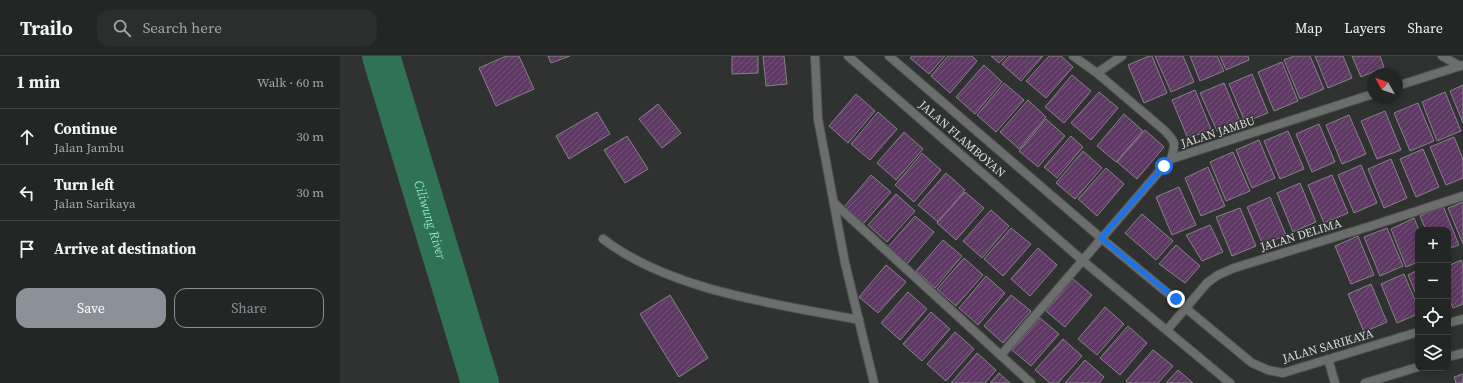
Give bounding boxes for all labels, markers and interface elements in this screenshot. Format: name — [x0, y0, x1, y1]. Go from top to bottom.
search box — [97, 10, 377, 46]
text: Trailo — [20, 15, 73, 41]
icon: search — [111, 17, 133, 39]
text: Search here — [143, 17, 222, 38]
text: Map — [1295, 18, 1322, 38]
text: Layers — [1344, 18, 1386, 38]
text: Share — [1408, 18, 1443, 38]
north arrow — [1367, 68, 1403, 104]
text: 1 min — [16, 70, 60, 94]
text: Walk · 60 m — [257, 74, 324, 91]
street label: JALAN FLAMBOYAN — [915, 96, 1009, 181]
street label: JALAN JAMBU — [1178, 112, 1257, 152]
text: Continue — [54, 118, 117, 139]
icon: ahead — [16, 126, 38, 148]
text: 30 m — [296, 128, 324, 145]
text: Jalan Jambu — [54, 139, 124, 156]
route start — [1155, 157, 1173, 175]
text: Turn left — [54, 174, 114, 195]
water label: Ciliwung River — [411, 178, 451, 262]
icon: left — [16, 182, 38, 204]
text: 30 m — [296, 184, 324, 201]
text: Jalan Sarikaya — [54, 195, 136, 212]
street label: JALAN DELIMA — [1258, 215, 1344, 255]
map controls — [1415, 227, 1451, 371]
button: + — [1415, 227, 1451, 263]
icon: arrive — [16, 238, 38, 260]
text: Arrive at destination — [54, 238, 196, 259]
button: − — [1415, 263, 1451, 299]
button: Save — [16, 288, 166, 328]
button: Share — [174, 288, 324, 328]
route end — [1167, 290, 1185, 308]
button: locate — [1415, 299, 1451, 335]
street label: JALAN SARIKAYA — [1280, 325, 1375, 367]
button: layers — [1415, 335, 1451, 371]

